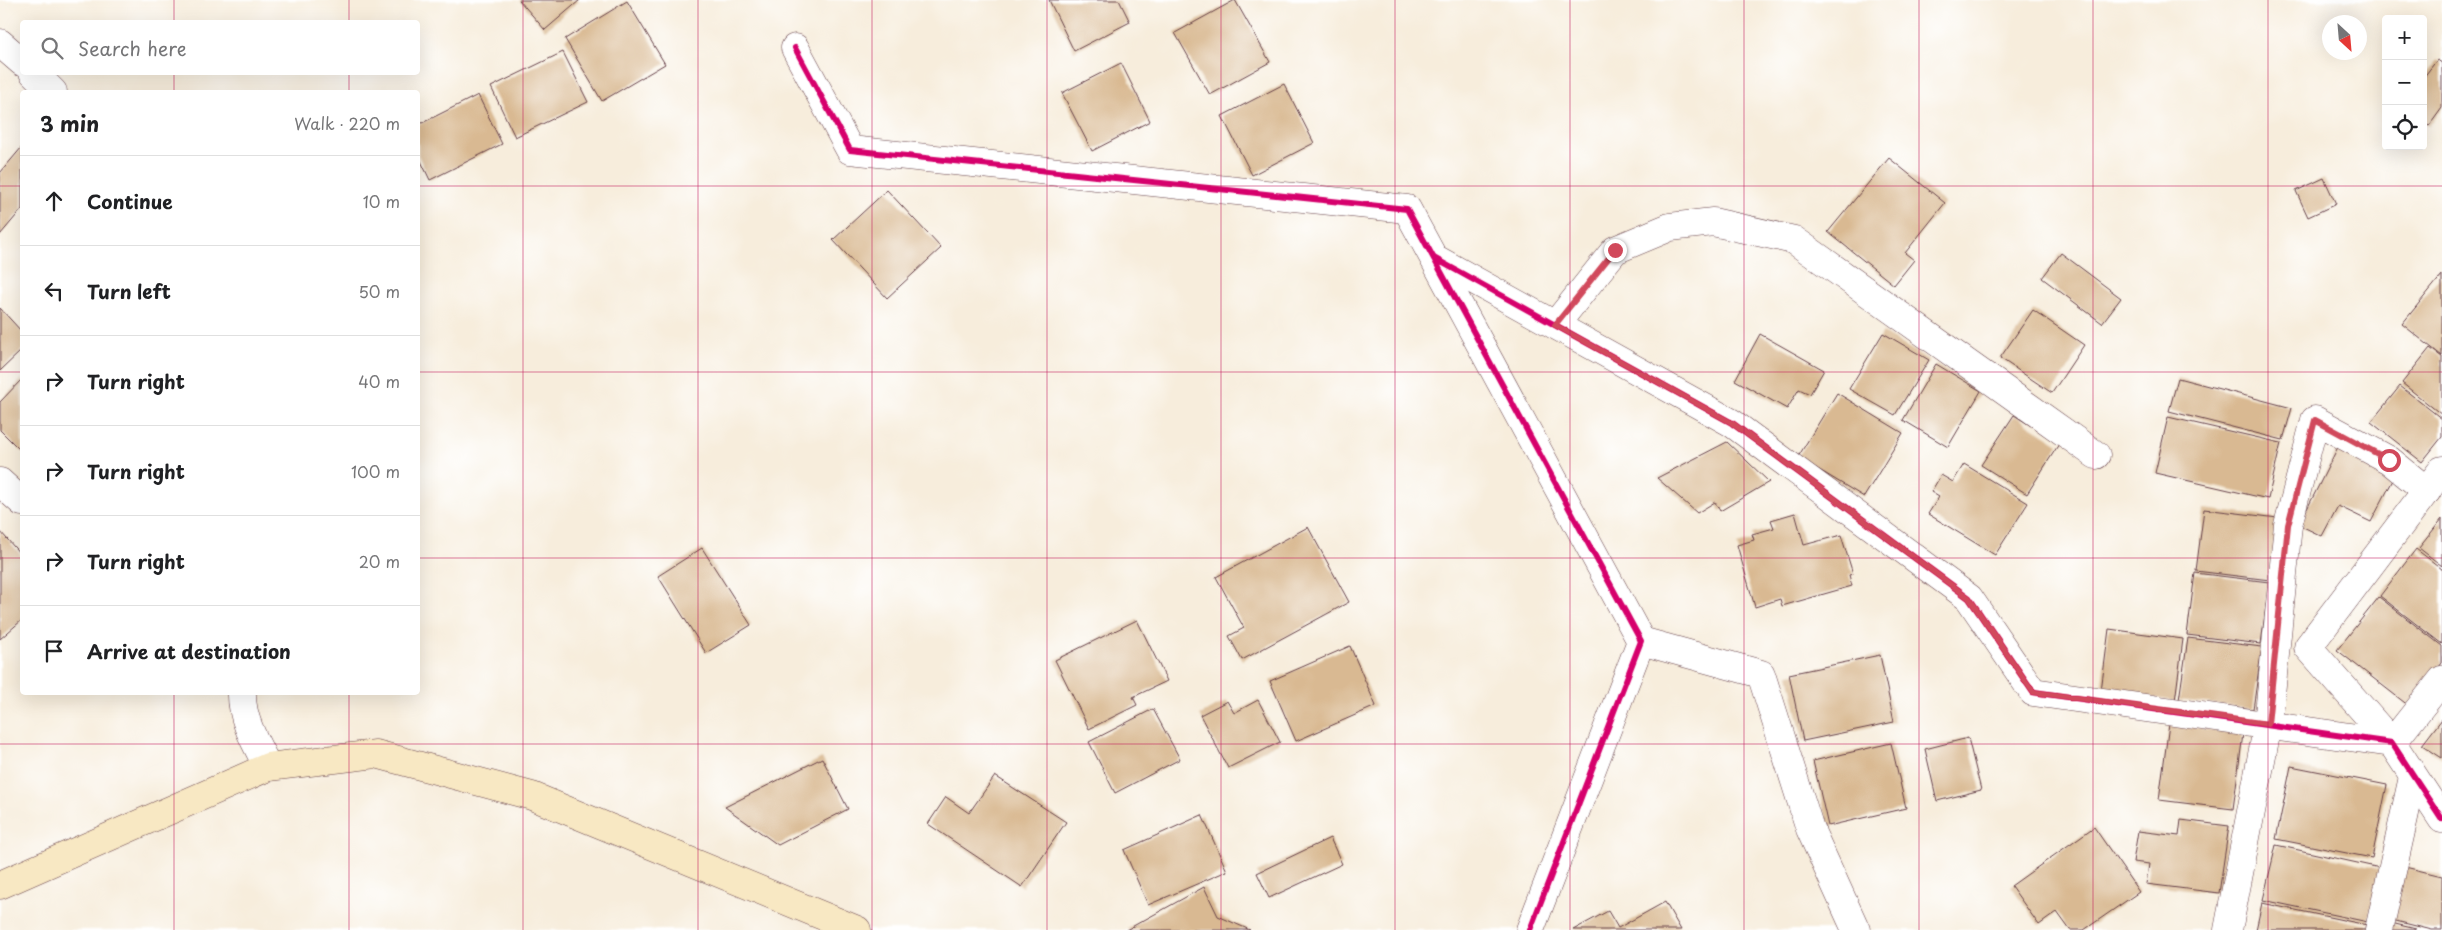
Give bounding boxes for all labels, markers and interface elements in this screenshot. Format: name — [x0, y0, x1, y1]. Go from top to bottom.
north arrow — [2322, 15, 2367, 60]
map controls — [2382, 15, 2427, 150]
button: + — [2382, 15, 2427, 60]
search box — [20, 20, 420, 75]
icon: search — [38, 34, 66, 62]
text: Search here — [78, 34, 187, 62]
button: − — [2382, 60, 2427, 105]
button: locate — [2382, 105, 2427, 150]
text: 3 min — [40, 107, 99, 139]
text: Walk · 220 m — [294, 111, 400, 135]
icon: ahead — [40, 187, 68, 215]
text: Continue — [87, 187, 173, 215]
text: 10 m — [363, 189, 400, 213]
route end — [1604, 239, 1627, 262]
icon: left — [40, 277, 68, 305]
text: Turn left — [87, 277, 171, 305]
text: 50 m — [359, 279, 400, 303]
icon: right — [40, 367, 68, 395]
text: Turn right — [87, 367, 185, 395]
text: 40 m — [358, 369, 400, 393]
route start — [2378, 449, 2401, 472]
icon: right — [40, 457, 68, 485]
text: Turn right — [87, 457, 185, 485]
text: 100 m — [351, 459, 400, 483]
icon: right — [40, 547, 68, 575]
text: Turn right — [87, 547, 185, 575]
text: 20 m — [359, 549, 400, 573]
icon: arrive — [40, 637, 68, 665]
text: Arrive at destination — [87, 637, 291, 665]

